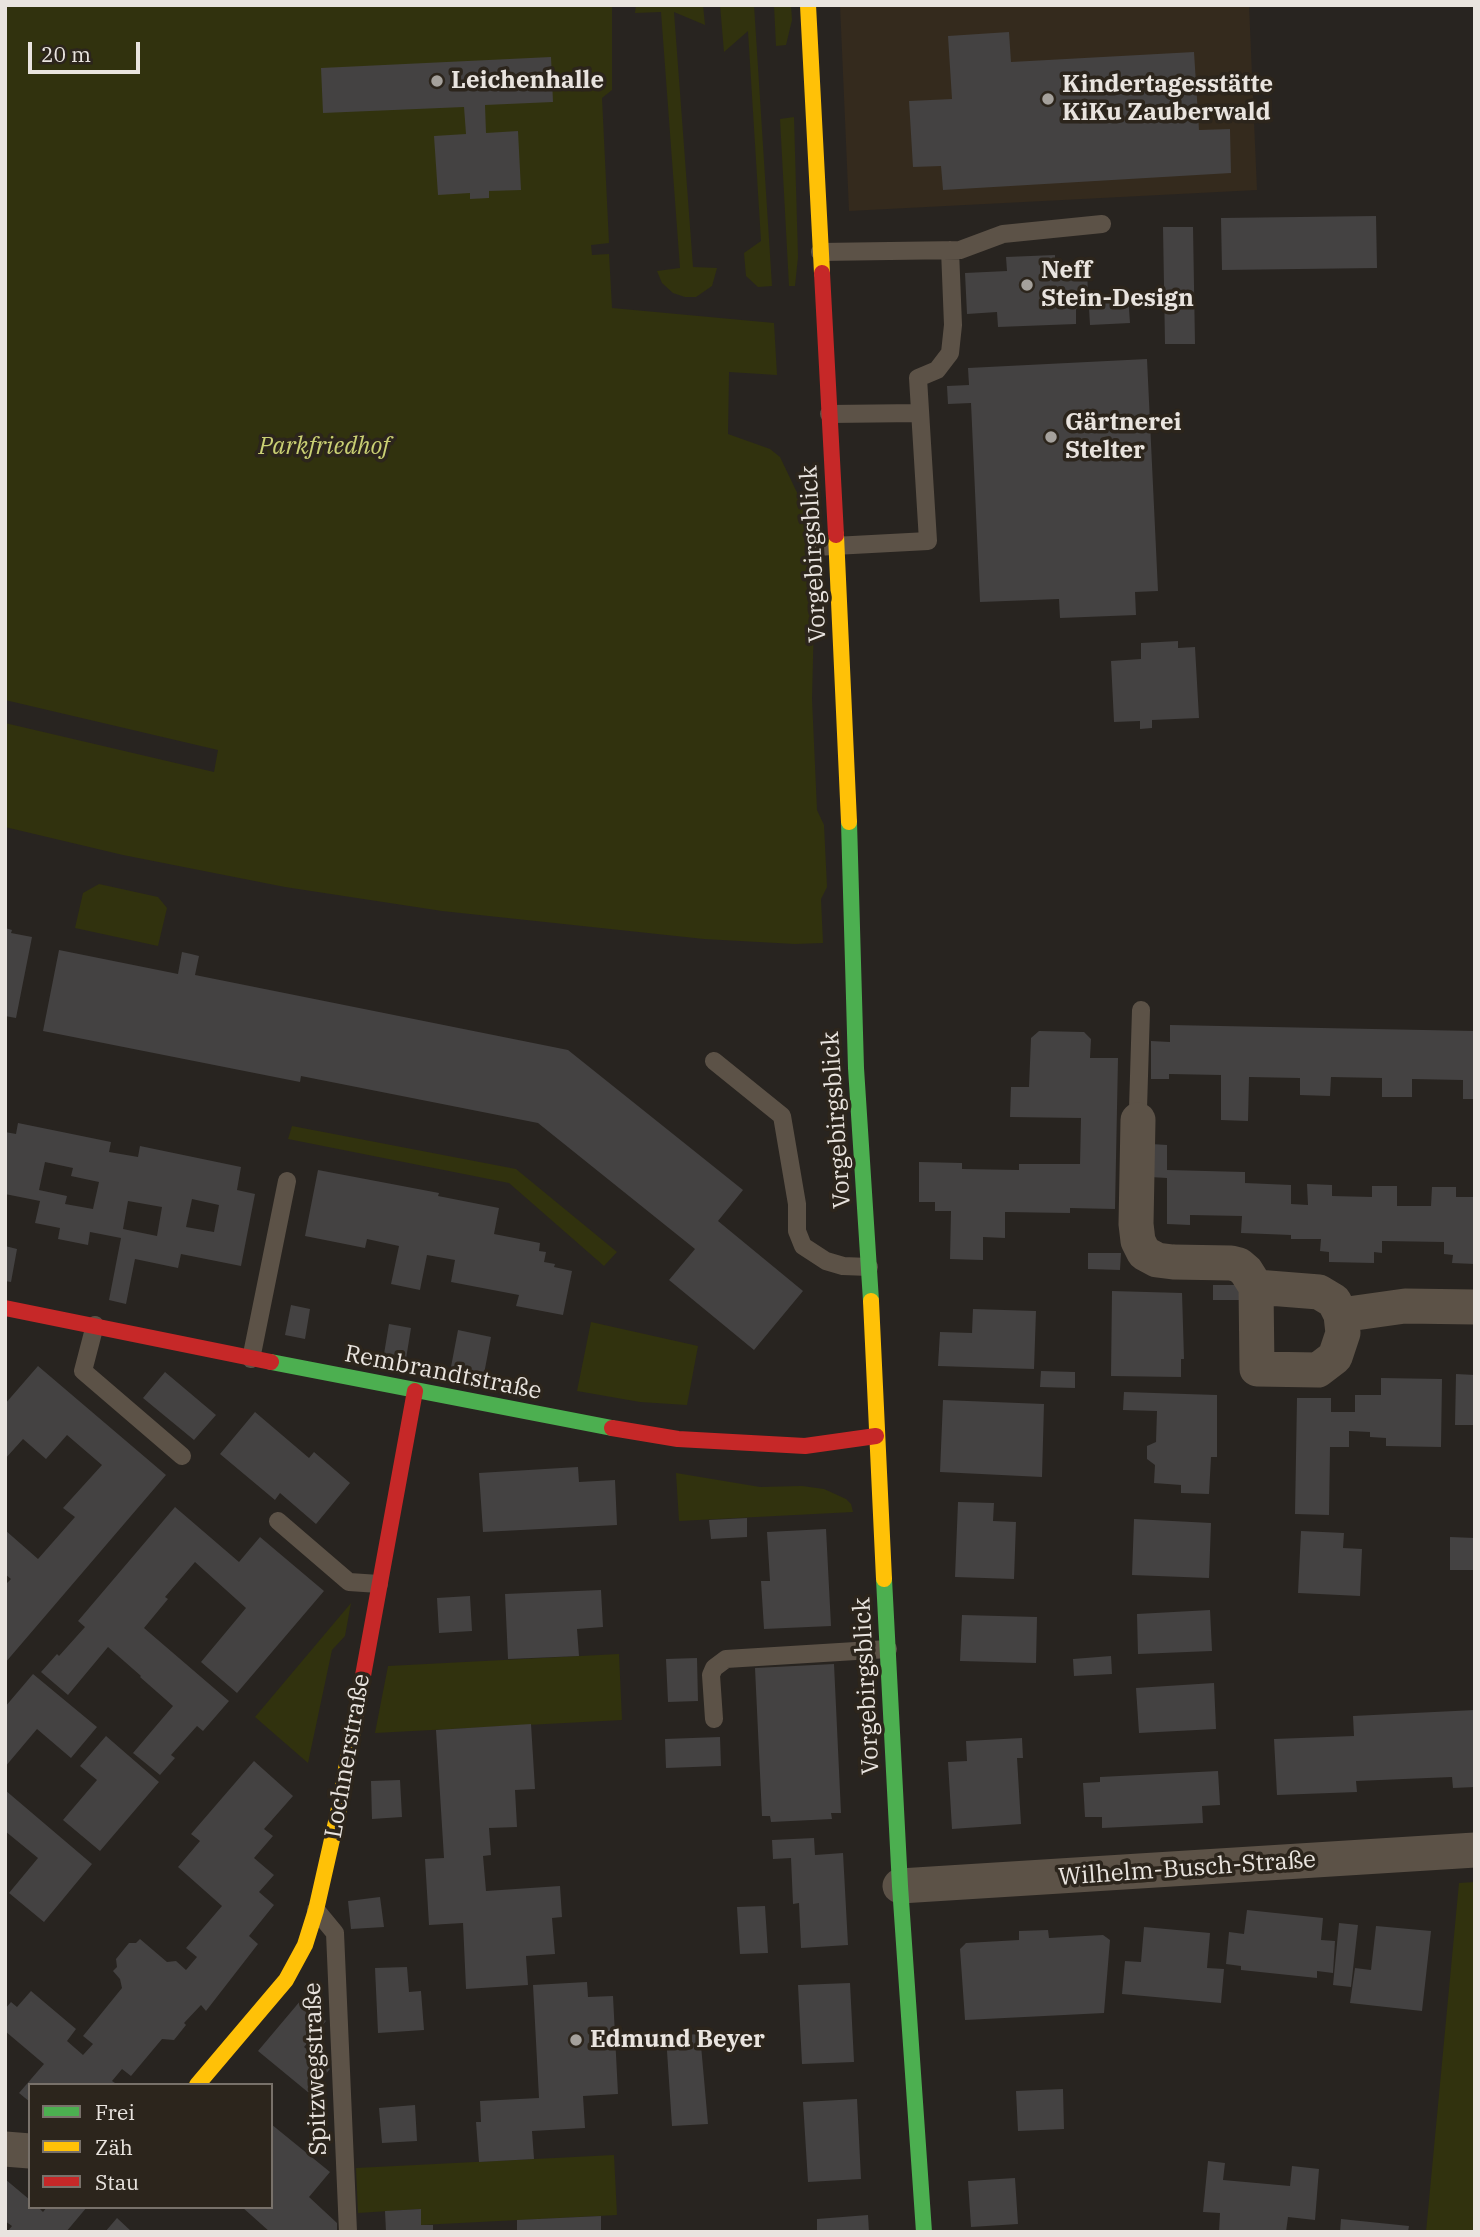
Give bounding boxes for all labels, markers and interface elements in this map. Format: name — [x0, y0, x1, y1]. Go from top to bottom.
scale bar — [32, 28, 144, 72]
text: 20 m — [41, 40, 91, 68]
place label: Leichenhalle — [451, 67, 604, 95]
place label: Kindertagesstätte KiKu Zauberwald — [1062, 71, 1273, 127]
marker: Leichenhalle — [429, 73, 445, 89]
marker: Kindertagesstätte KiKu Zauberwald — [1040, 91, 1056, 107]
place label: Neff Stein-Design — [1041, 257, 1194, 313]
marker: Neff Stein-Design — [1019, 277, 1035, 293]
place label: Gärtnerei Stelter — [1065, 409, 1182, 465]
marker: Gärtnerei Stelter — [1043, 429, 1059, 445]
park label: Parkfriedhof — [259, 433, 389, 461]
street label: Vorgebirgsblick — [795, 465, 833, 643]
street label: Vorgebirgsblick — [816, 1031, 858, 1209]
street label: Rembrandtstraße — [342, 1340, 544, 1406]
street label: Vorgebirgsblick — [848, 1597, 886, 1775]
street label: Lochnerstraße — [319, 1672, 377, 1840]
street label: Wilhelm-Busch-Straße — [1057, 1846, 1317, 1892]
street label: Spitzwegstraße — [299, 1982, 333, 2156]
place label: Edmund Beyer — [590, 2026, 765, 2054]
marker: Edmund Beyer — [568, 2032, 584, 2048]
legend — [28, 2083, 273, 2209]
text: Frei — [95, 2098, 135, 2126]
text: Zäh — [95, 2133, 133, 2161]
text: Stau — [95, 2168, 139, 2196]

